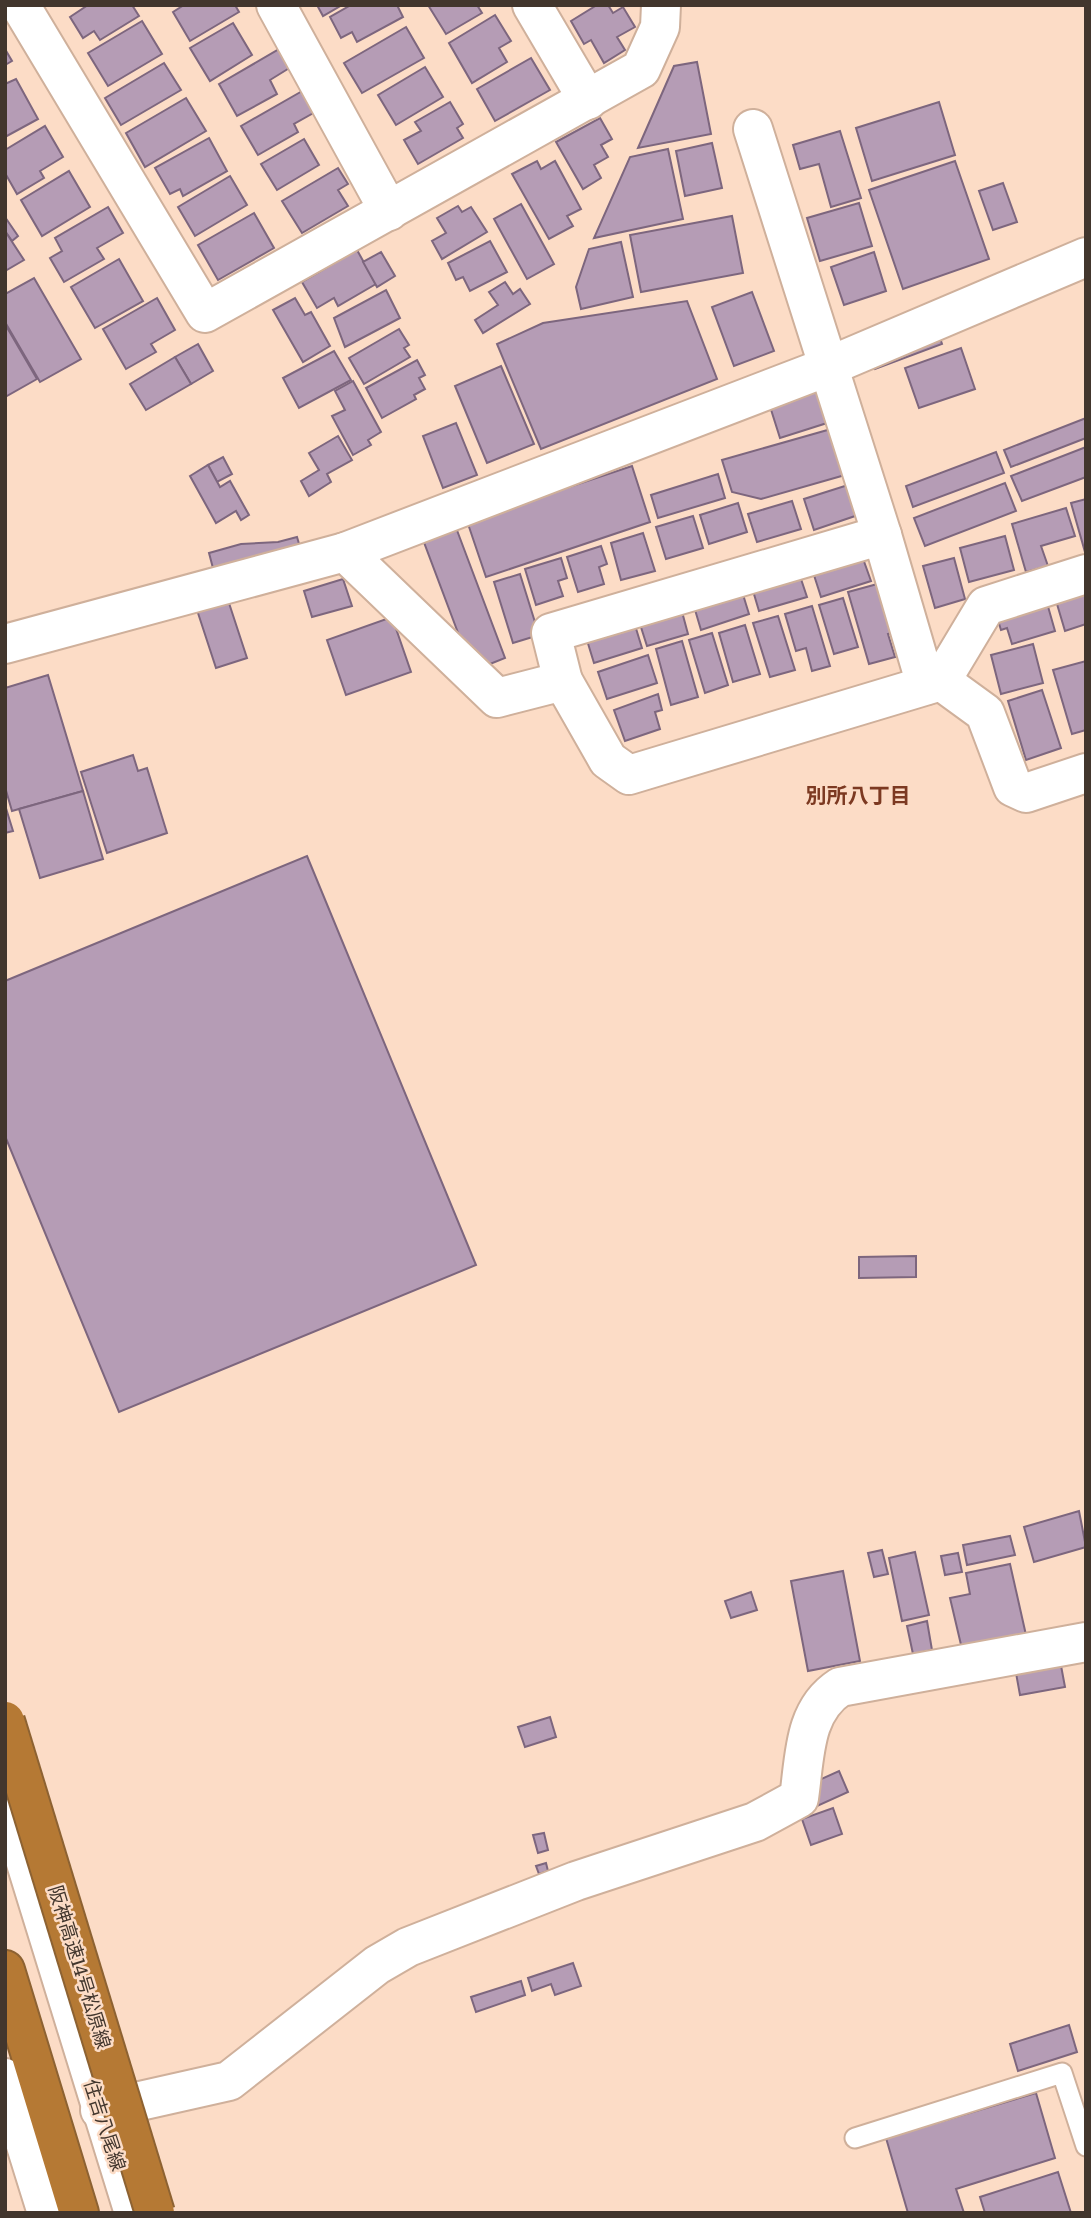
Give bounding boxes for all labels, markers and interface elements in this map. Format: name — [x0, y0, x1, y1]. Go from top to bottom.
district label: 別所八丁目 — [806, 778, 911, 809]
street label: 阪神高速14号松原線 — [43, 1882, 119, 2052]
street label: 住吉八尾線 — [78, 2075, 134, 2174]

